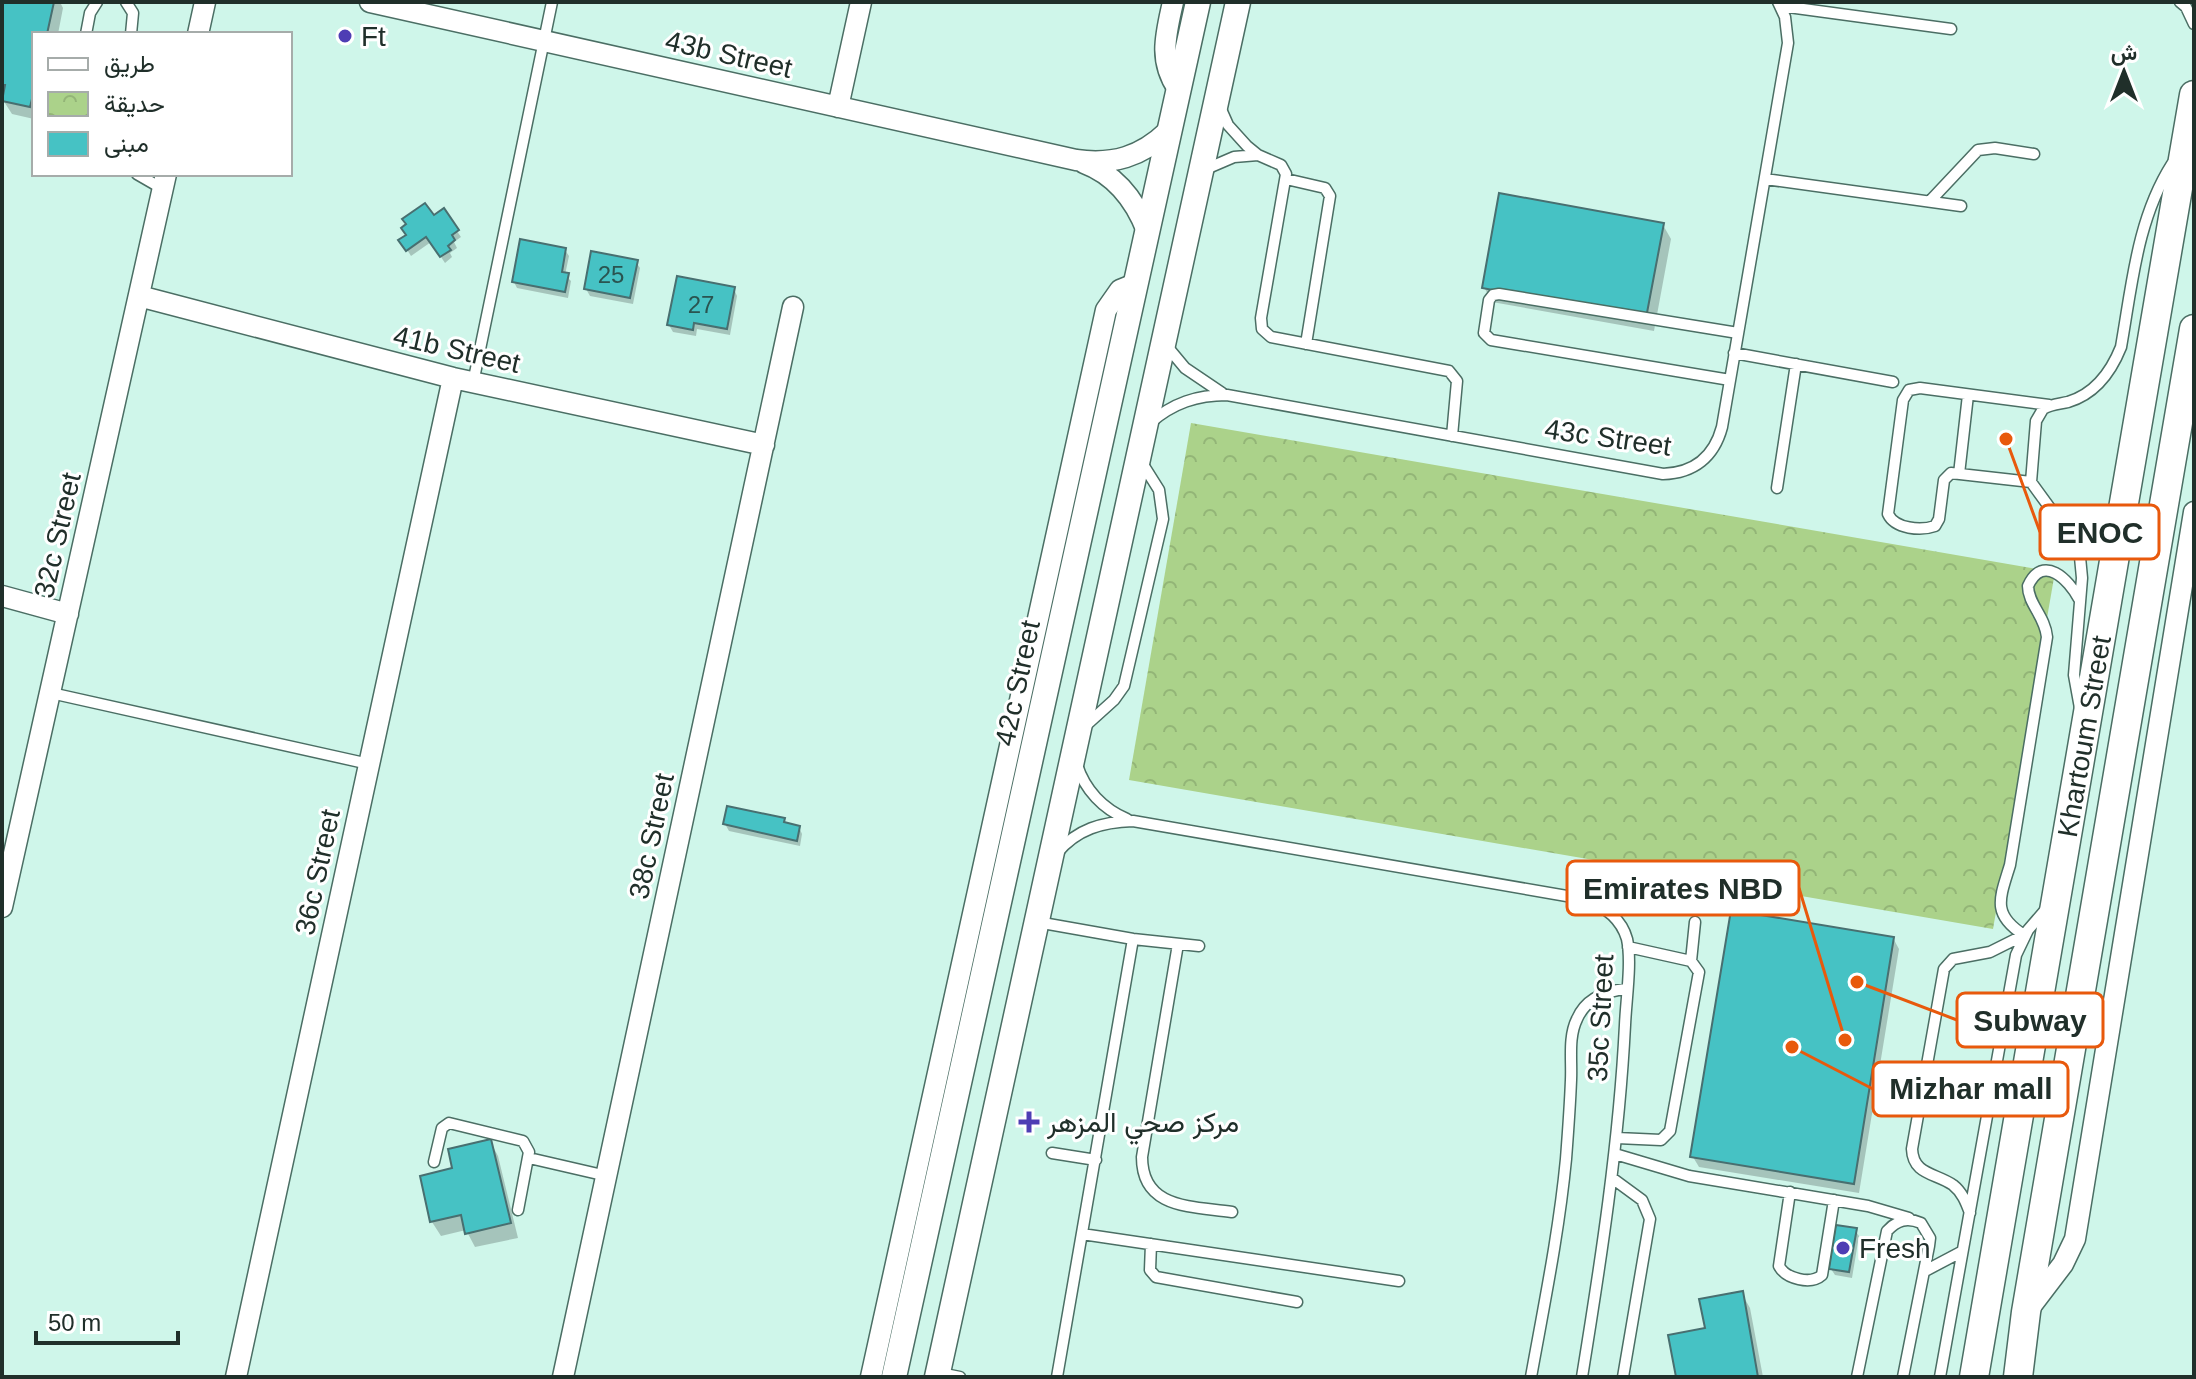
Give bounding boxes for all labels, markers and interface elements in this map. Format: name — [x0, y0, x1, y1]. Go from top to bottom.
place label: Ft — [361, 21, 386, 52]
street label: 43b Street — [662, 25, 796, 84]
marker: Ft — [336, 27, 354, 45]
legend — [32, 32, 292, 176]
north arrow — [2084, 32, 2164, 112]
text: ش — [2111, 40, 2137, 66]
text: طريق — [104, 50, 155, 79]
text: حديقة — [104, 90, 165, 118]
text: مبنى — [104, 130, 149, 158]
house number: 25 — [598, 261, 624, 288]
house number: 27 — [688, 291, 714, 318]
street label: 41b Street — [390, 320, 524, 379]
street label: 43c Street — [1543, 413, 1673, 462]
street label: 32c Street — [28, 469, 87, 601]
callout: ENOC — [2040, 505, 2159, 559]
text: ENOC — [2057, 516, 2143, 549]
street label: 42c Street — [989, 617, 1046, 749]
street label: Khartoum Street — [2052, 633, 2117, 840]
street label: 38c Street — [623, 770, 680, 902]
street label: 36c Street — [289, 806, 346, 938]
callout: Emirates NBD — [1567, 861, 1799, 915]
text: Emirates NBD — [1583, 872, 1783, 905]
street label: 35c Street — [1582, 953, 1619, 1083]
callout: Subway — [1957, 993, 2103, 1047]
text: Subway — [1973, 1004, 2087, 1037]
callout: Mizhar mall — [1873, 1062, 2068, 1116]
text: Mizhar mall — [1889, 1072, 2053, 1105]
place label: مركز صحي المزهر — [1046, 1107, 1239, 1145]
marker: مركز صحي المزهر — [1018, 1111, 1040, 1133]
place label: Fresh — [1859, 1233, 1931, 1264]
marker: Fresh — [1834, 1239, 1852, 1257]
scale bar — [36, 1295, 178, 1345]
text: 50 m — [48, 1309, 101, 1336]

